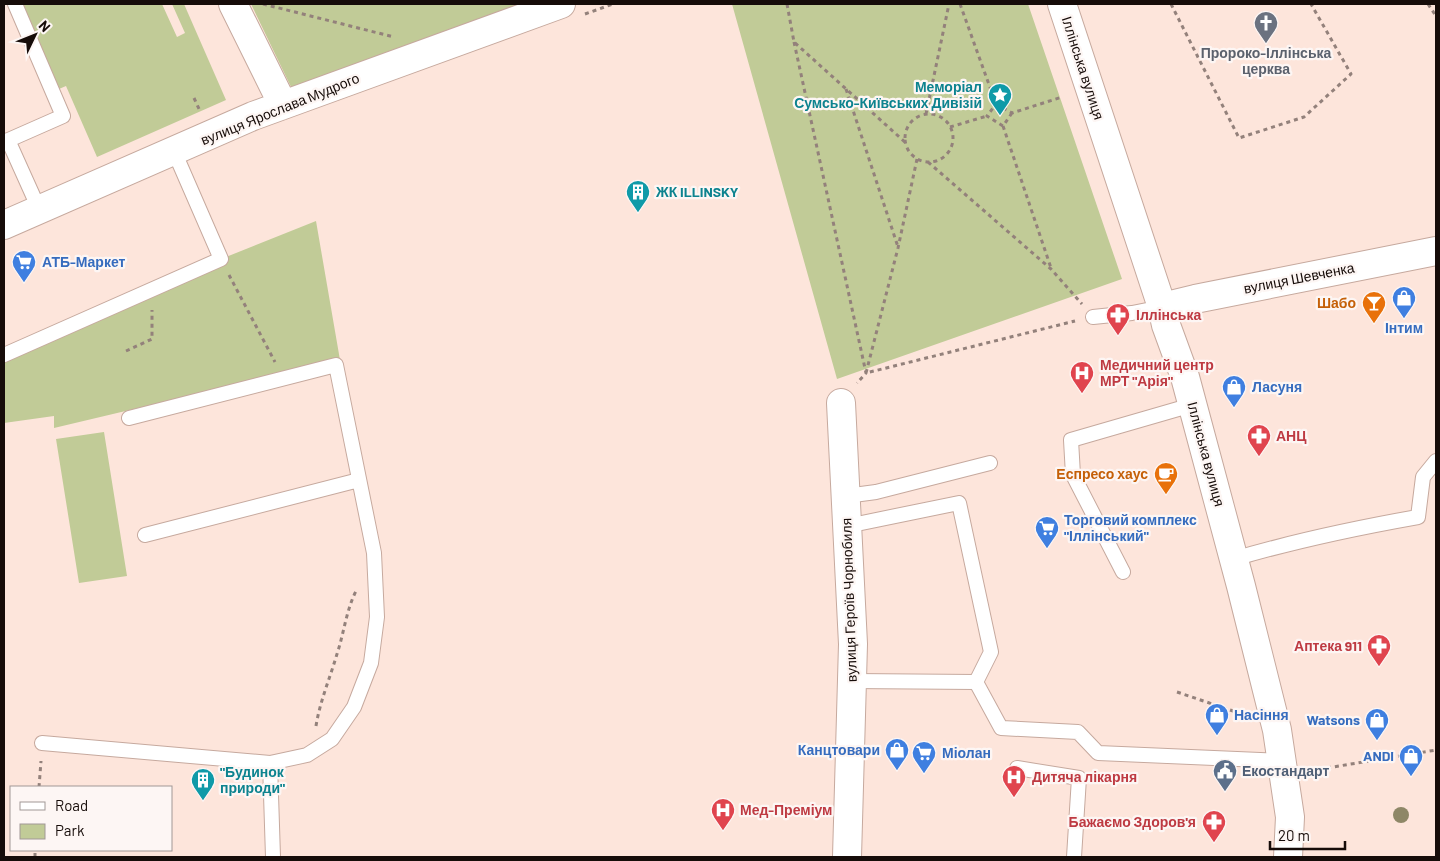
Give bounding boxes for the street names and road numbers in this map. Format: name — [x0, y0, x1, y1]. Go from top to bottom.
street label: Іллінська вулиця — [1059, 14, 1108, 122]
street label: вулиця Ярослава Мудрого — [198, 69, 362, 148]
street label: вулиця Шевченка — [1242, 258, 1356, 297]
street label: Іллінська вулиця — [1184, 400, 1229, 508]
street label: вулиця Героїв Чорнобиля — [837, 518, 860, 682]

